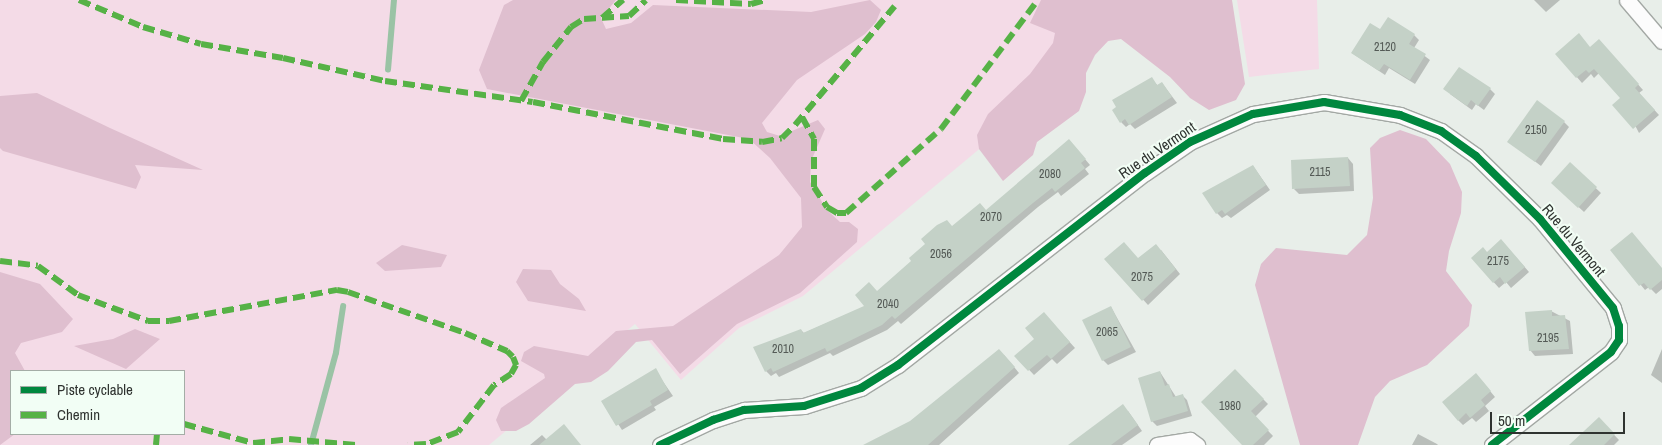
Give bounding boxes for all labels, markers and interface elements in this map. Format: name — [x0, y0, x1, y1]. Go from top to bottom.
house number: 2120 — [1374, 41, 1396, 55]
street label: Rue du Vermont — [1115, 118, 1199, 182]
house number: 2150 — [1525, 124, 1547, 138]
house number: 2115 — [1309, 166, 1331, 180]
house number: 2080 — [1039, 168, 1061, 182]
street label: Rue du Vermont — [1539, 200, 1609, 280]
house number: 2070 — [980, 211, 1002, 225]
house number: 2056 — [930, 248, 952, 262]
house number: 2175 — [1487, 255, 1509, 269]
house number: 2075 — [1131, 271, 1153, 285]
house number: 2040 — [877, 298, 899, 312]
house number: 2065 — [1096, 326, 1118, 340]
house number: 2195 — [1537, 332, 1559, 346]
house number: 2010 — [772, 343, 794, 357]
legend — [10, 370, 185, 435]
text: Piste cyclable — [57, 379, 133, 400]
house number: 1980 — [1219, 400, 1241, 414]
scale bar — [1492, 402, 1627, 434]
text: Chemin — [57, 404, 100, 425]
text: 50 m — [1498, 410, 1525, 431]

